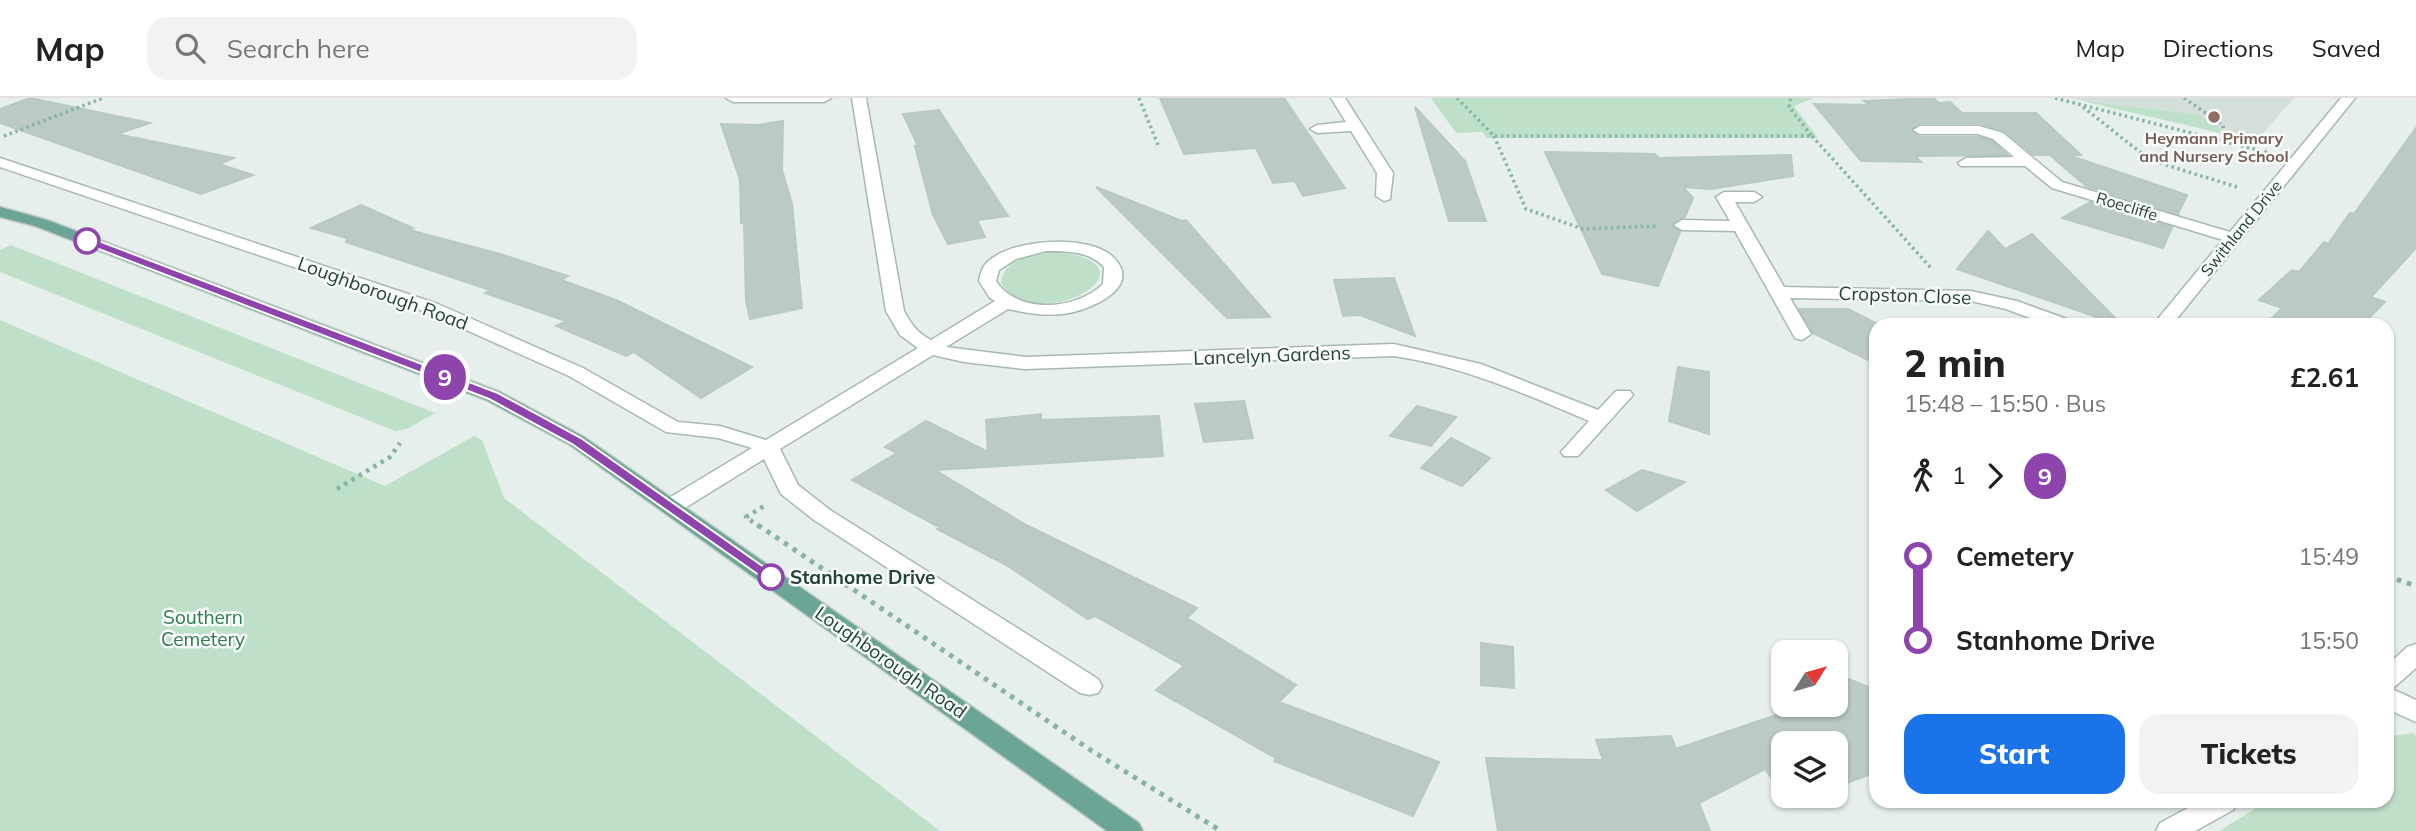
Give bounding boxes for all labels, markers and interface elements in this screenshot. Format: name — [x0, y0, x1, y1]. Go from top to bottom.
search box — [147, 17, 637, 80]
text: Map — [35, 28, 105, 69]
icon: search — [171, 29, 209, 67]
text: Search here — [227, 32, 370, 65]
text: Map — [2075, 33, 2125, 63]
text: Directions — [2163, 33, 2274, 63]
text: Saved — [2312, 33, 2381, 63]
marker: Heymann Primary and Nursery School — [2206, 109, 2222, 125]
place label: Heymann Primary and Nursery School — [2139, 128, 2289, 166]
street label: Swithland Drive — [2196, 176, 2286, 280]
street label: Roecliffe — [2094, 187, 2160, 225]
unlabelled marker — [74, 228, 100, 254]
street label: Loughborough Road — [294, 251, 472, 335]
street label: Cropston Close — [1838, 281, 1972, 309]
text: 2 min — [1904, 339, 2006, 387]
street label: Lancelyn Gardens — [1193, 340, 1351, 370]
line badge: 9 — [422, 354, 468, 400]
text: £2.61 — [2290, 361, 2359, 394]
text: 9 — [438, 362, 452, 392]
text: 15:48 – 15:50 · Bus — [1904, 389, 2106, 418]
icon: walk — [1904, 457, 1942, 495]
icon: forward — [1976, 457, 2014, 495]
text: 1 — [1952, 461, 1966, 490]
text: 9 — [2038, 461, 2052, 491]
text: Cemetery — [1956, 540, 2074, 573]
text: 15:49 — [2299, 542, 2359, 571]
marker: Stanhome Drive — [758, 564, 784, 590]
place label: Stanhome Drive — [790, 565, 935, 589]
street label: Loughborough Road — [811, 601, 971, 723]
park label: Southern Cemetery — [161, 605, 245, 651]
text: Stanhome Drive — [1956, 624, 2155, 657]
text: 15:50 — [2299, 626, 2359, 655]
north arrow — [1771, 640, 1848, 718]
map controls — [1771, 640, 1848, 808]
button: Start — [1904, 714, 2125, 794]
button: Tickets — [2139, 714, 2359, 794]
button: layers — [1771, 731, 1848, 808]

